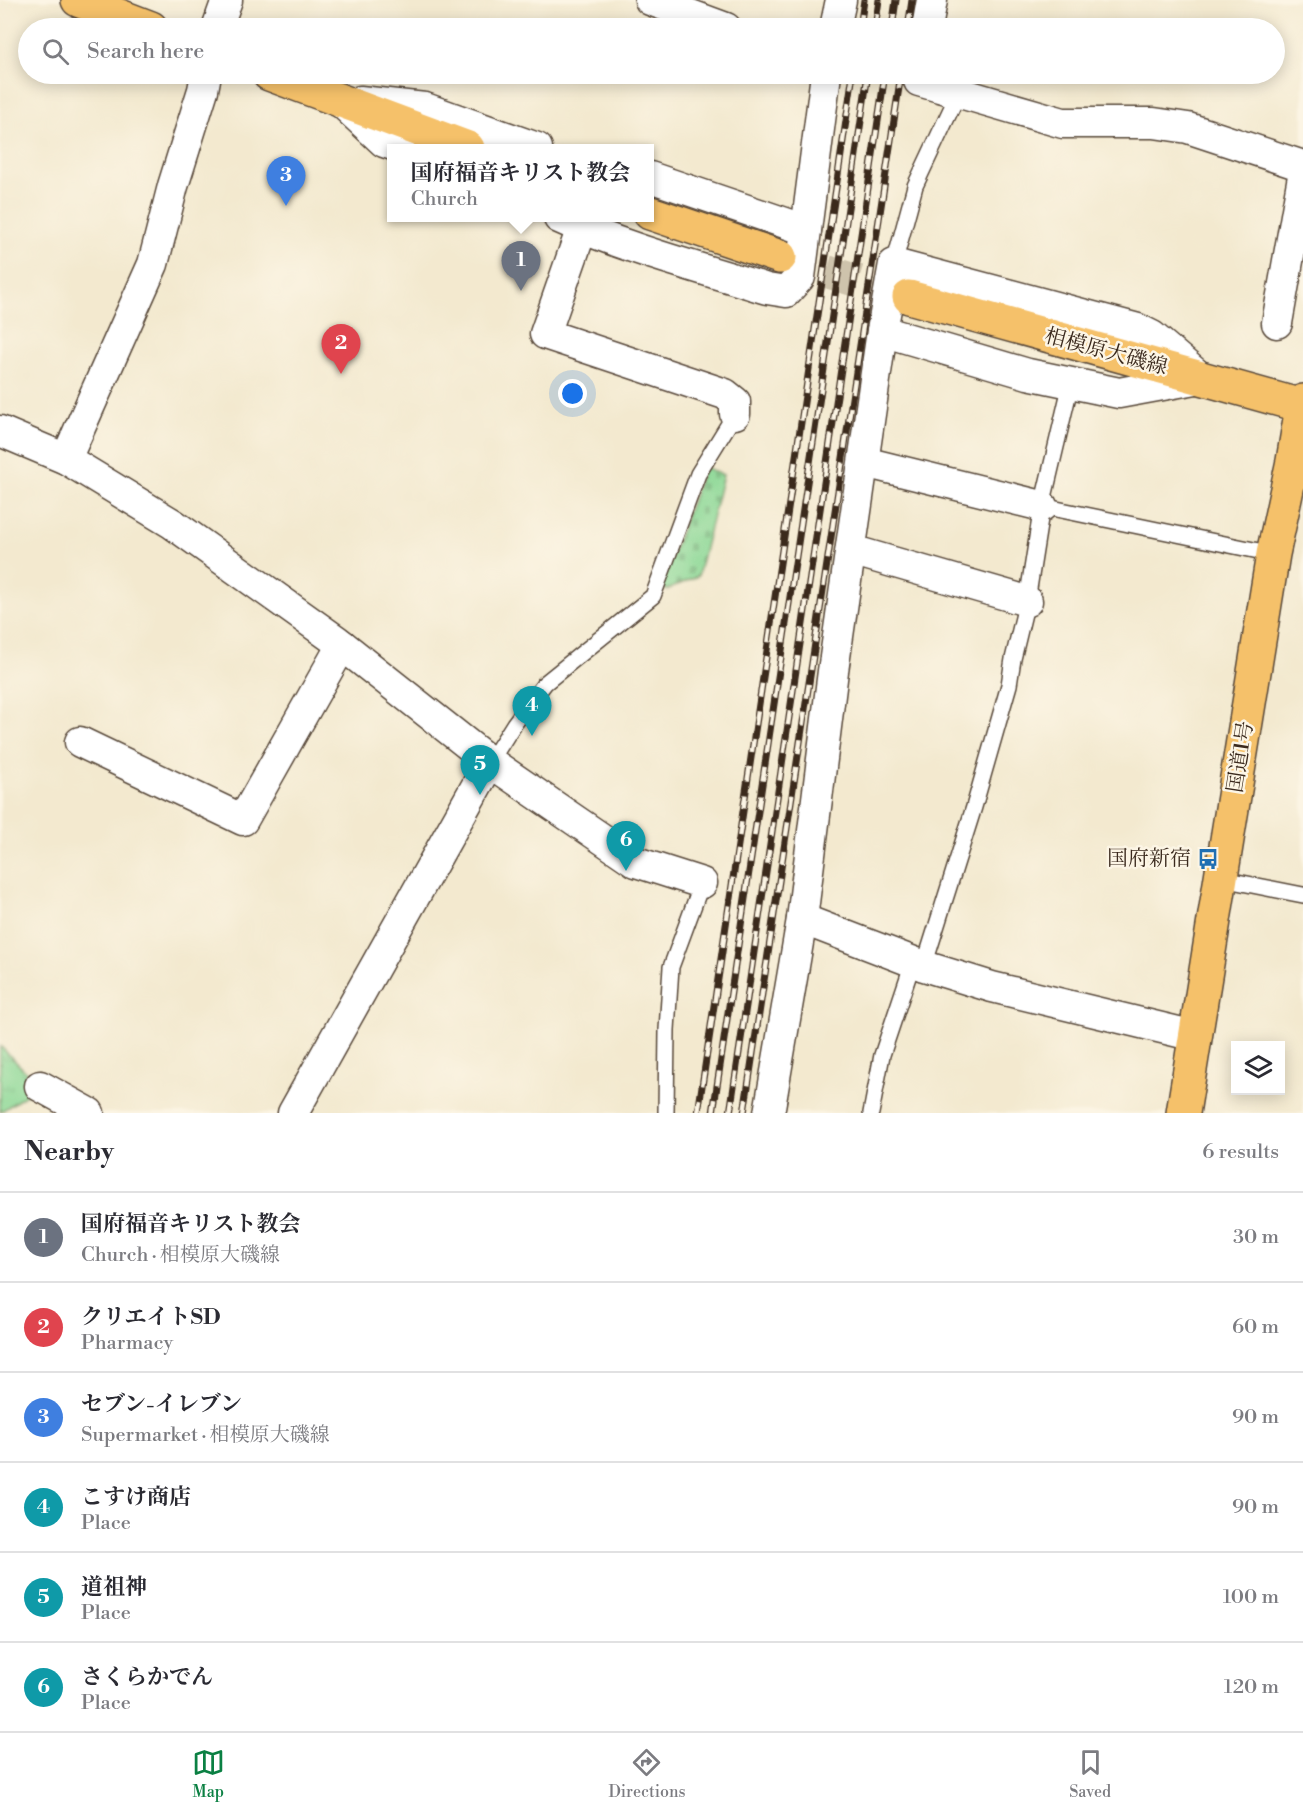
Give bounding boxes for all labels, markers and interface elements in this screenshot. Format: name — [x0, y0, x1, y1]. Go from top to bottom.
search box — [18, 18, 1285, 84]
icon: search — [39, 35, 72, 68]
text: Search here — [87, 38, 204, 65]
popup — [387, 144, 654, 222]
pin: 3 — [266, 156, 306, 206]
text: 国府福音キリスト教会 — [411, 160, 630, 187]
text: Church — [411, 187, 478, 212]
pin: 1 — [502, 242, 540, 291]
street label: 相模原大磯線 — [1042, 323, 1170, 381]
pin: 2 — [322, 324, 360, 374]
your location — [558, 379, 587, 408]
pin: 4 — [512, 686, 552, 736]
street label: 国道1号 — [1223, 719, 1259, 795]
pin: 5 — [460, 746, 500, 795]
pin: 6 — [606, 822, 646, 871]
place label: 国府新宿 — [1107, 846, 1191, 872]
bus stop icon: 国府新宿 — [1196, 847, 1220, 871]
map controls — [1231, 1041, 1285, 1095]
button: layers — [1231, 1041, 1285, 1095]
text: Nearby — [24, 1136, 114, 1168]
text: 6 results — [1202, 1140, 1279, 1165]
text: 国府福音キリスト教会 — [81, 1211, 301, 1238]
text: 1 — [39, 1225, 48, 1250]
text: 30 m — [1233, 1225, 1279, 1250]
text: Church · 相模原大磯線 — [81, 1243, 280, 1268]
text: クリエイトSD — [81, 1304, 221, 1331]
text: 2 — [37, 1315, 50, 1340]
text: 60 m — [1232, 1315, 1279, 1340]
text: Pharmacy — [81, 1331, 173, 1356]
text: セブン-イレブン — [81, 1391, 242, 1418]
text: 3 — [37, 1405, 50, 1430]
text: 90 m — [1232, 1405, 1279, 1430]
text: Supermarket · 相模原大磯線 — [81, 1423, 330, 1448]
text: こすけ商店 — [81, 1484, 191, 1511]
text: 4 — [37, 1495, 50, 1520]
text: 90 m — [1232, 1495, 1279, 1520]
text: Place — [81, 1511, 131, 1536]
text: 道祖神 — [81, 1574, 147, 1601]
text: 5 — [37, 1585, 50, 1610]
text: 100 m — [1223, 1585, 1279, 1610]
text: Place — [81, 1601, 131, 1626]
text: さくらかでん — [81, 1664, 213, 1691]
text: 6 — [37, 1675, 50, 1700]
text: 120 m — [1224, 1675, 1279, 1700]
text: Place — [81, 1691, 131, 1716]
tab: Map — [192, 1746, 225, 1802]
tab: Directions — [608, 1746, 686, 1802]
tab: Saved — [1069, 1746, 1111, 1802]

